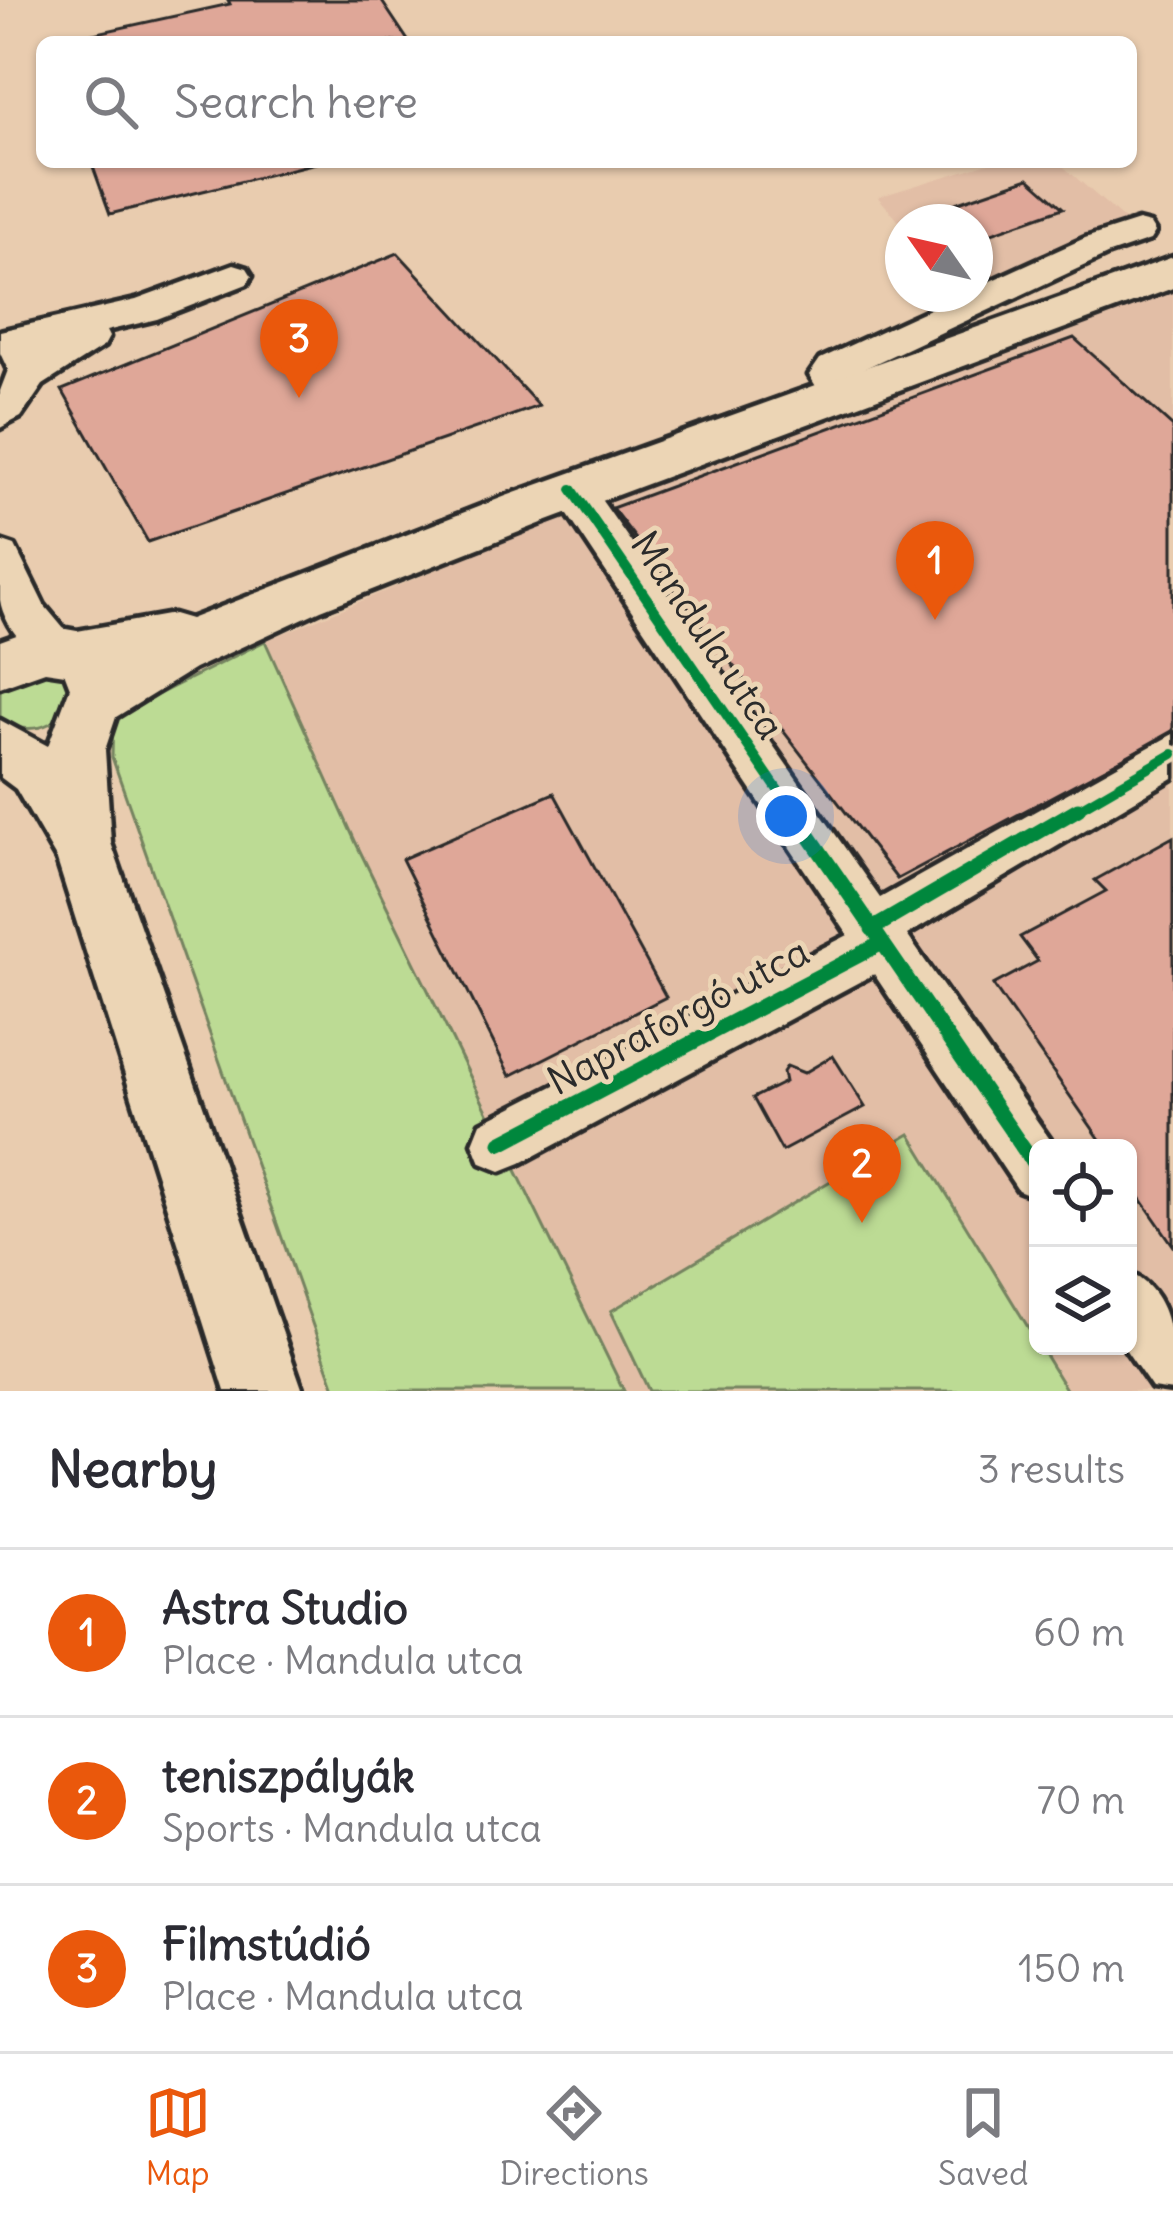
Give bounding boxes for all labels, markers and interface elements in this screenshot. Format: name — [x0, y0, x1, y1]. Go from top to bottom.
search box — [36, 36, 1137, 168]
icon: search — [78, 69, 144, 135]
text: Search here — [174, 74, 418, 130]
north arrow — [885, 204, 993, 312]
pin: 3 — [260, 299, 338, 398]
pin: 1 — [896, 521, 974, 620]
street label: Mandula utca — [620, 522, 795, 748]
your location — [756, 786, 816, 846]
street label: Napraforgó utca — [539, 927, 817, 1106]
pin: 2 — [823, 1124, 901, 1223]
map controls — [1029, 1139, 1137, 1355]
button: locate — [1029, 1139, 1137, 1247]
button: layers — [1029, 1247, 1137, 1355]
text: Nearby — [48, 1437, 217, 1501]
text: 3 results — [978, 1445, 1125, 1494]
text: Astra Studio — [162, 1580, 408, 1636]
text: 1 — [79, 1608, 95, 1657]
text: 60 m — [1033, 1608, 1125, 1657]
text: Place · Mandula utca — [162, 1636, 524, 1685]
text: teniszpályák — [162, 1748, 415, 1804]
text: 2 — [76, 1776, 98, 1825]
text: 70 m — [1037, 1776, 1125, 1825]
text: Sports · Mandula utca — [162, 1804, 542, 1853]
text: Filmstúdió — [162, 1916, 371, 1972]
text: 3 — [76, 1944, 98, 1993]
text: 150 m — [1018, 1944, 1125, 1993]
text: Place · Mandula utca — [162, 1972, 524, 2021]
tab: Map — [145, 2080, 211, 2194]
tab: Directions — [500, 2080, 649, 2194]
tab: Saved — [938, 2080, 1028, 2194]

